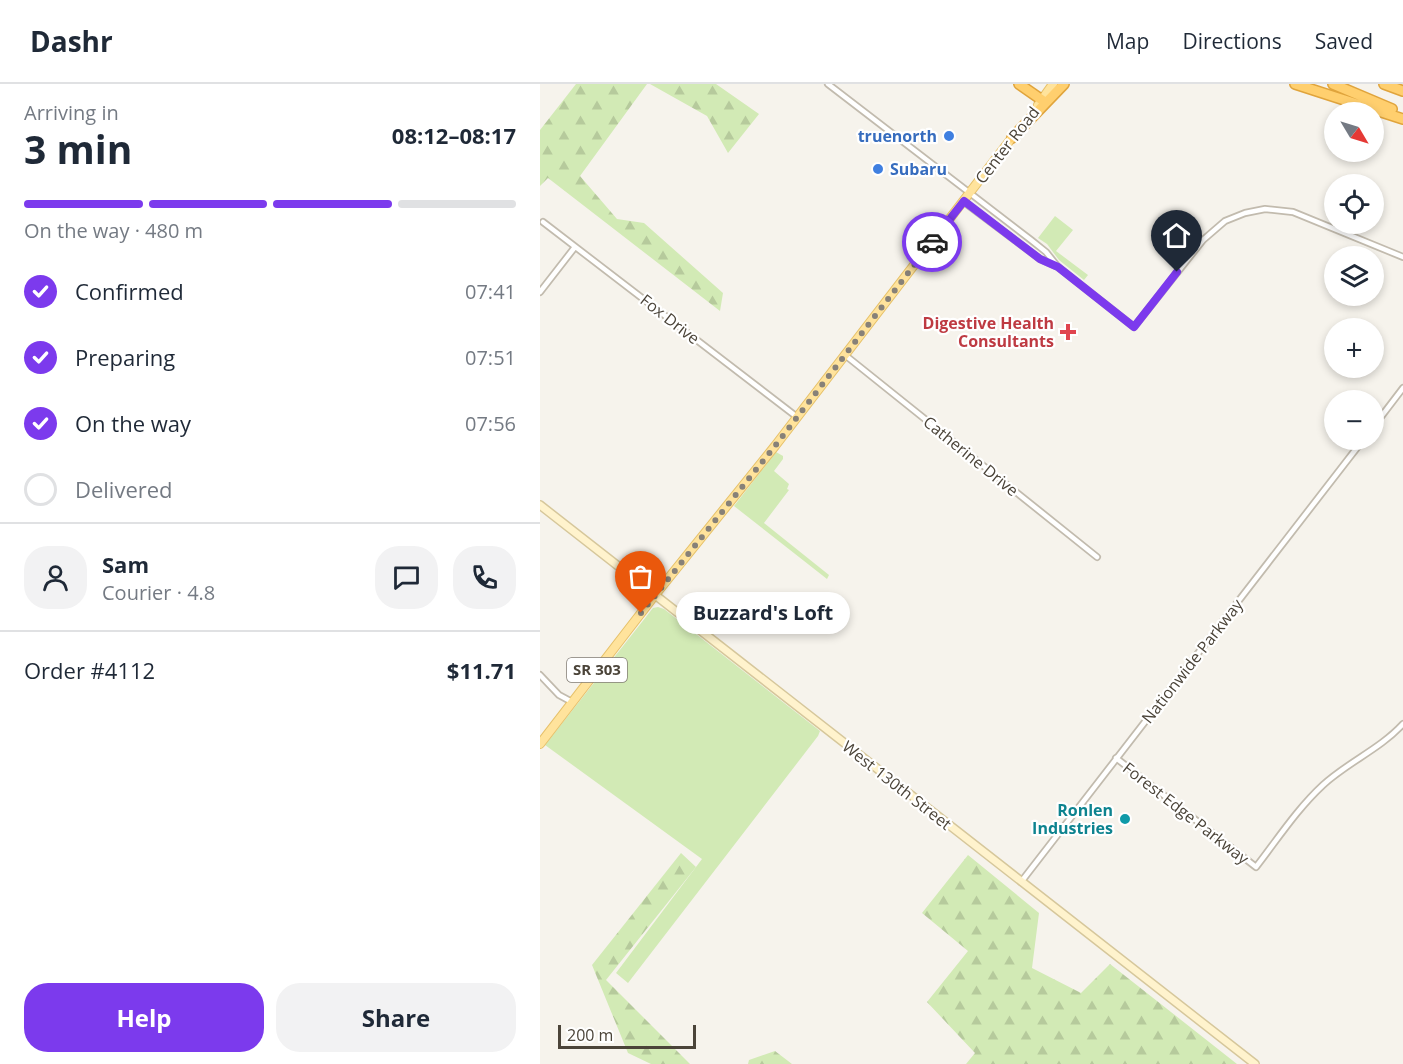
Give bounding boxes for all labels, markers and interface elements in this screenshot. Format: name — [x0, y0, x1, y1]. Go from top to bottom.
text: Dashr — [30, 22, 113, 60]
text: Map — [1106, 27, 1149, 55]
text: Directions — [1182, 27, 1282, 55]
text: Saved — [1315, 27, 1373, 55]
text: Arriving in — [24, 99, 119, 126]
street label: Center Road — [970, 102, 1044, 188]
north arrow — [1324, 102, 1384, 162]
map controls — [1324, 102, 1384, 450]
text: 08:12–08:17 — [392, 120, 516, 150]
text: 3 min — [24, 122, 132, 175]
place label: truenorth — [858, 125, 937, 147]
marker: truenorth — [942, 129, 956, 143]
place label: Subaru — [890, 158, 947, 180]
marker: Subaru — [871, 162, 885, 176]
button: locate — [1324, 174, 1384, 234]
pin — [1151, 210, 1202, 272]
courier — [902, 212, 962, 272]
text: On the way · 480 m — [24, 217, 203, 244]
icon: home — [1160, 219, 1193, 252]
icon: car — [916, 226, 949, 259]
button: layers — [1324, 246, 1384, 306]
icon: check — [24, 275, 57, 308]
text: Confirmed — [75, 276, 184, 306]
text: 07:41 — [465, 278, 516, 305]
street label: Fox Drive — [636, 289, 704, 349]
place label: Digestive Health Consultants — [923, 312, 1054, 352]
button: + — [1324, 318, 1384, 378]
marker: Digestive Health Consultants — [1059, 323, 1077, 341]
icon: check — [24, 341, 57, 374]
text: Preparing — [75, 342, 175, 372]
text: 07:51 — [465, 344, 516, 371]
button: − — [1324, 390, 1384, 450]
icon: check — [24, 407, 57, 440]
text: On the way — [75, 408, 191, 438]
text: 07:56 — [465, 410, 516, 437]
street label: Catherine Drive — [919, 411, 1023, 501]
text: Delivered — [75, 474, 173, 504]
button: person — [24, 546, 87, 609]
button: chat — [375, 546, 438, 609]
button: phone — [453, 546, 516, 609]
text: Sam — [102, 549, 149, 579]
pin — [615, 551, 666, 613]
icon: bag — [624, 560, 657, 593]
text: Courier · 4.8 — [102, 579, 215, 606]
callout: Buzzard's Loft — [677, 592, 851, 634]
street label: Nationwide Parkway — [1136, 593, 1248, 728]
text: Buzzard's Loft — [693, 599, 833, 626]
text: Order #4112 — [24, 655, 155, 685]
text: $11.71 — [447, 655, 516, 685]
road number: SR 303 — [567, 658, 627, 682]
street label: West 130th Street — [838, 735, 956, 835]
street label: Forest Edge Parkway — [1118, 757, 1254, 870]
place label: Ronlen Industries — [1032, 799, 1113, 839]
marker: Ronlen Industries — [1118, 812, 1132, 826]
button: Help — [24, 983, 264, 1052]
button: Share — [276, 983, 516, 1052]
scale bar — [558, 1022, 696, 1050]
text: 200 m — [567, 1024, 613, 1046]

